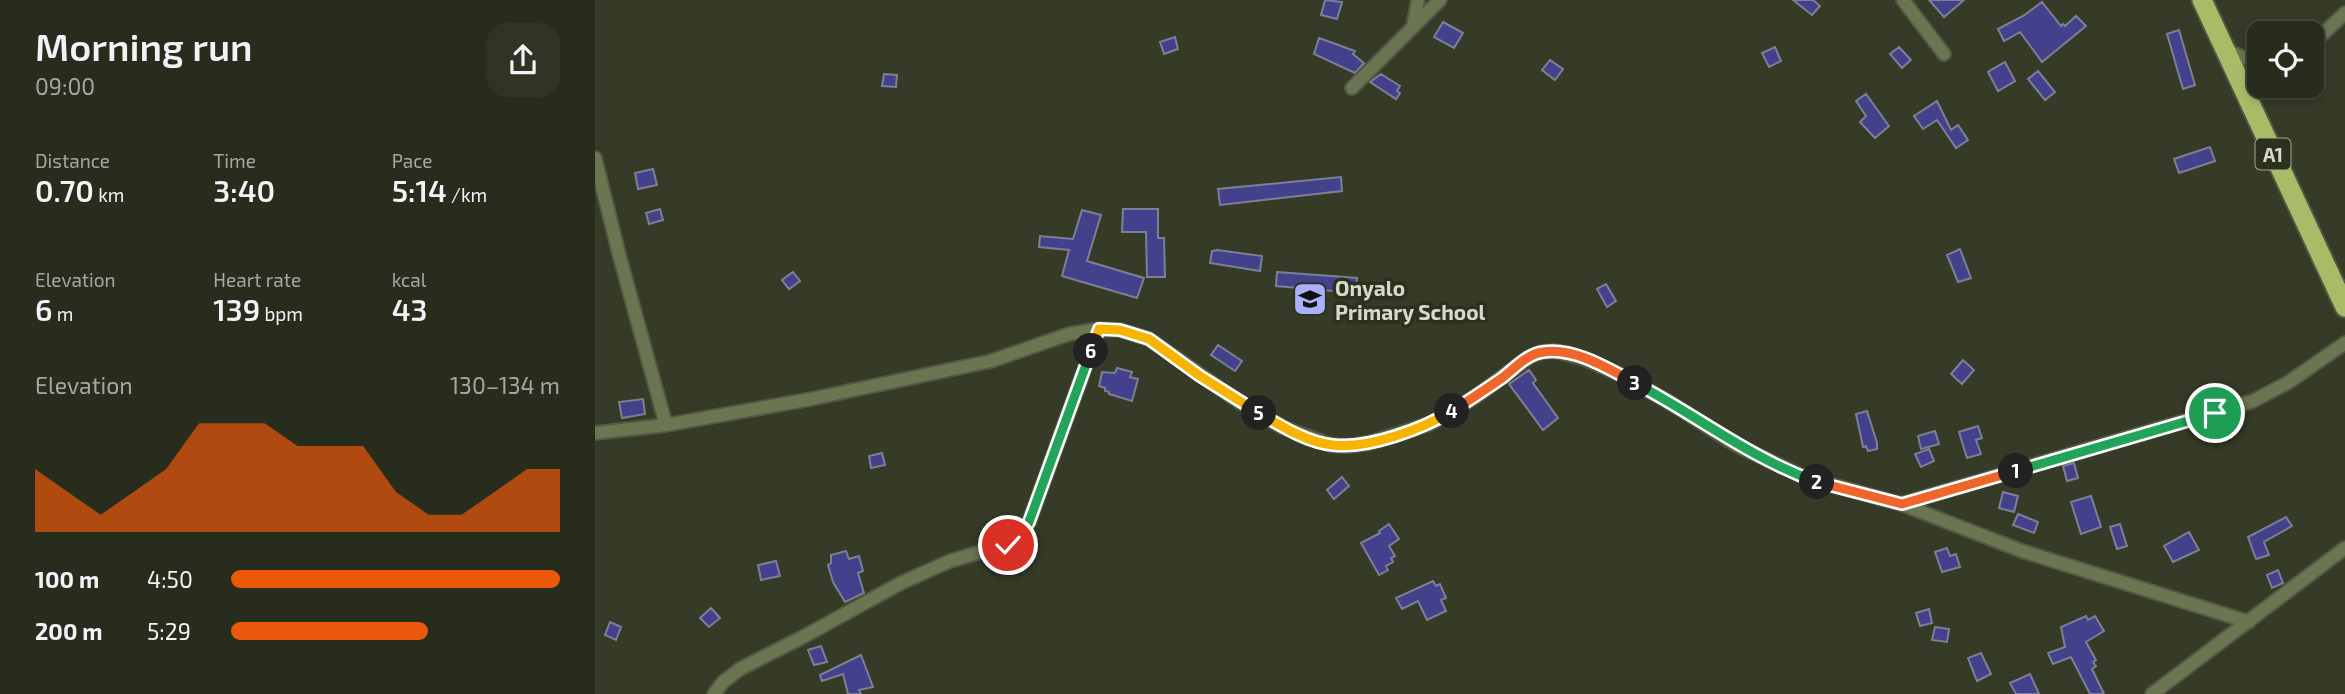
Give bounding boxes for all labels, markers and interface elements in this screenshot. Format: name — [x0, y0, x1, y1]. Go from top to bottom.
map controls — [2247, 21, 2324, 98]
button: locate — [2247, 21, 2324, 98]
text: Morning run — [35, 23, 253, 69]
button: share — [486, 23, 560, 97]
text: 09:00 — [35, 72, 95, 100]
road number: A1 — [2255, 138, 2291, 170]
text: Distance — [35, 149, 110, 172]
text: Time — [213, 149, 256, 172]
text: Pace — [392, 149, 433, 172]
text: 0.70 — [35, 172, 94, 208]
text: 3:40 — [213, 172, 275, 208]
text: 5:14 — [392, 172, 447, 208]
text: km — [94, 183, 124, 206]
text: /km — [447, 183, 487, 206]
text: Elevation — [35, 268, 116, 291]
text: Heart rate — [213, 268, 301, 291]
text: kcal — [392, 268, 426, 291]
place label: Onyalo Primary School — [1335, 275, 1486, 325]
school or university icon: Onyalo Primary School — [1291, 280, 1329, 318]
text: 6 — [35, 291, 52, 327]
text: 139 — [213, 291, 260, 327]
text: 43 — [392, 291, 427, 327]
text: m — [52, 302, 73, 325]
text: bpm — [260, 302, 303, 325]
pin: 6 — [1073, 334, 1109, 368]
text: 6 — [1085, 339, 1096, 362]
pin: 3 — [1618, 366, 1653, 400]
text: Elevation — [35, 371, 133, 399]
text: 130–134 m — [450, 371, 560, 399]
text: 3 — [1629, 371, 1640, 394]
pin — [2185, 383, 2245, 443]
pin: 4 — [1435, 394, 1469, 428]
icon: arrive — [2196, 394, 2234, 432]
pin: 5 — [1241, 396, 1277, 430]
text: 4 — [1445, 399, 1458, 422]
text: 5 — [1253, 401, 1264, 424]
pin: 1 — [1999, 454, 2033, 489]
text: 1 — [2011, 459, 2020, 482]
pin: 2 — [1799, 464, 1835, 500]
text: 2 — [1811, 470, 1822, 493]
pin — [978, 515, 1038, 575]
icon: check — [989, 526, 1027, 564]
text: 100 m — [35, 565, 99, 593]
text: 4:50 — [147, 565, 193, 593]
text: 200 m — [35, 617, 103, 645]
text: 5:29 — [147, 617, 191, 645]

